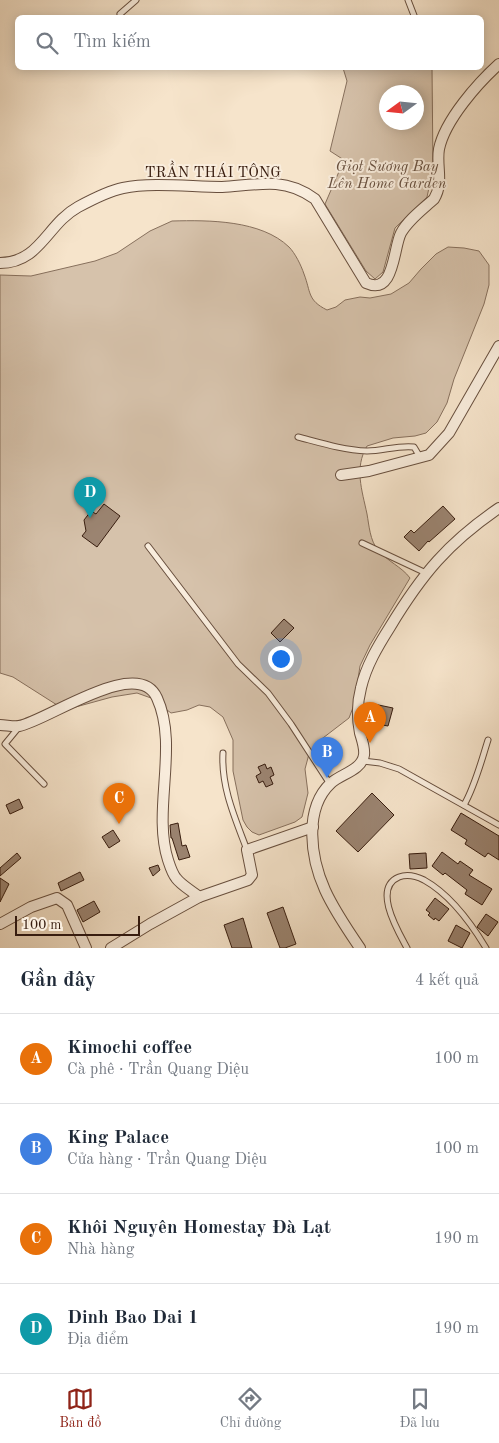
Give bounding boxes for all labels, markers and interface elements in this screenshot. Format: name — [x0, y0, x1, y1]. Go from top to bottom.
search box — [15, 15, 484, 70]
icon: search — [33, 29, 61, 57]
text: Tìm kiếm — [73, 33, 151, 52]
north arrow — [379, 85, 424, 130]
street label: TRẦN THÁI TÔNG — [145, 160, 281, 181]
park label: Giọt Sương Bay Lên Home Garden — [327, 160, 447, 192]
pin: D — [74, 477, 106, 518]
your location — [268, 646, 294, 672]
pin: A — [354, 702, 386, 743]
pin: B — [311, 737, 343, 778]
pin: C — [103, 783, 135, 824]
scale bar — [15, 913, 140, 936]
text: 100 m — [22, 918, 61, 932]
text: Gần đây — [20, 970, 96, 991]
text: 4 kết quả — [415, 973, 479, 989]
text: Kimochi coffee — [67, 1039, 192, 1058]
text: A — [30, 1051, 42, 1067]
text: 100 m — [434, 1051, 479, 1067]
text: Cà phê · Trần Quang Diệu — [67, 1062, 249, 1078]
text: King Palace — [67, 1129, 169, 1148]
text: B — [30, 1141, 42, 1157]
text: 100 m — [434, 1141, 479, 1157]
text: Cửa hàng · Trần Quang Diệu — [67, 1152, 267, 1168]
text: Khôi Nguyên Homestay Đà Lạt — [67, 1219, 331, 1238]
text: C — [31, 1231, 41, 1247]
text: 190 m — [434, 1231, 479, 1247]
text: Nhà hàng — [67, 1242, 134, 1258]
text: Dinh Bao Dai 1 — [67, 1309, 199, 1328]
text: D — [30, 1321, 42, 1337]
text: 190 m — [434, 1321, 479, 1337]
text: Địa điểm — [67, 1332, 129, 1348]
tab: Bản đồ — [59, 1385, 101, 1432]
tab: Chỉ đường — [220, 1385, 281, 1432]
tab: Đã lưu — [400, 1385, 440, 1432]

